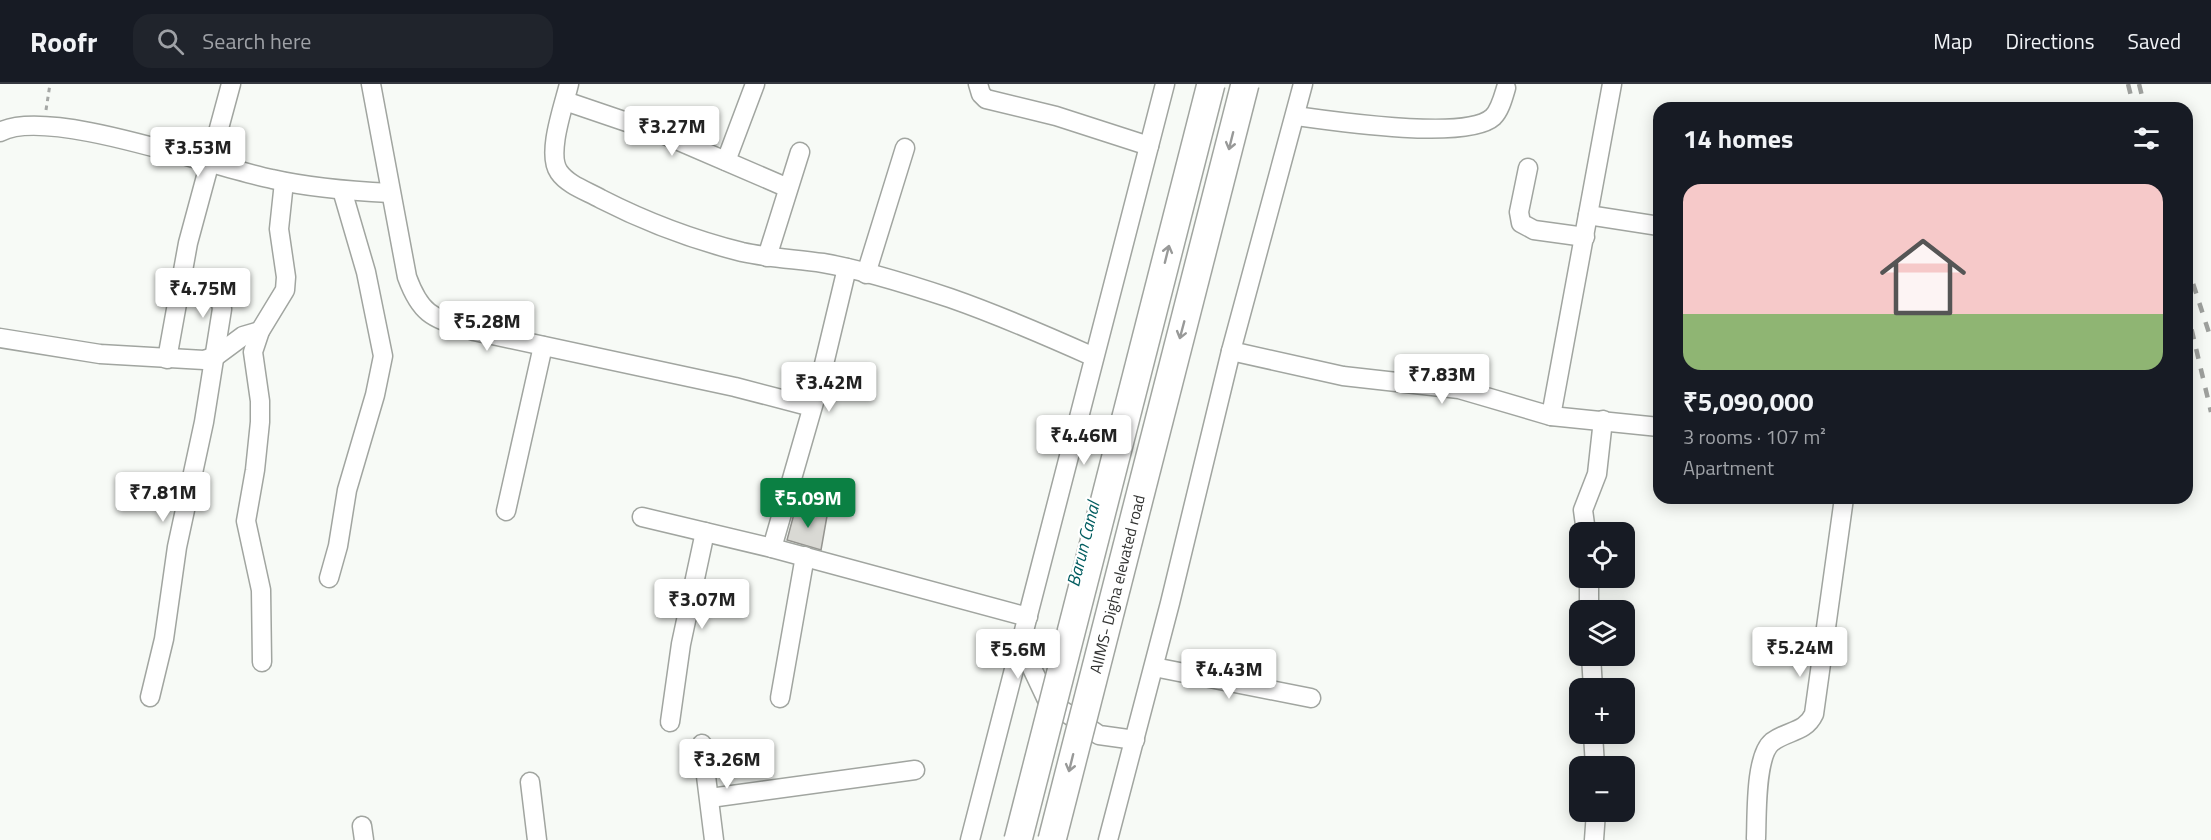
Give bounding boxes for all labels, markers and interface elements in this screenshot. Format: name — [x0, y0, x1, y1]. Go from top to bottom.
search box — [133, 14, 553, 68]
text: Roofr — [30, 20, 97, 63]
text: Search here — [202, 24, 311, 58]
icon: search — [154, 25, 187, 58]
text: Map — [1933, 25, 1973, 57]
text: Directions — [2006, 25, 2095, 57]
text: Saved — [2128, 25, 2181, 57]
pin: ₹3.27M — [623, 106, 721, 157]
text: ₹3.27M — [638, 110, 706, 141]
text: 14 homes — [1683, 119, 1793, 158]
icon: filters — [2130, 122, 2163, 155]
pin: ₹3.53M — [149, 127, 247, 178]
text: ₹3.53M — [164, 131, 232, 162]
one-way arrow — [1224, 131, 1236, 150]
icon: home — [1869, 223, 1977, 331]
one-way arrow — [1162, 245, 1174, 264]
pin: ₹4.75M — [154, 268, 252, 319]
text: ₹4.75M — [169, 272, 237, 303]
pin: ₹5.28M — [438, 301, 536, 352]
text: ₹5.28M — [453, 305, 521, 336]
one-way arrow — [1176, 320, 1188, 339]
pin: ₹7.83M — [1393, 354, 1491, 405]
text: ₹7.83M — [1408, 358, 1476, 389]
pin: ₹3.42M — [780, 362, 878, 413]
text: ₹3.42M — [795, 366, 863, 397]
text: ₹5,090,000 — [1683, 382, 1813, 421]
pin: ₹4.46M — [1035, 415, 1133, 466]
text: ₹4.46M — [1050, 419, 1118, 450]
text: 3 rooms · 107 m² — [1683, 421, 1826, 452]
text: Apartment — [1683, 452, 1774, 483]
pin: ₹7.81M — [114, 472, 212, 523]
text: ₹7.81M — [129, 476, 197, 507]
pin: ₹5.09M — [759, 478, 857, 529]
text: ₹5.09M — [774, 482, 842, 513]
street label: AIIMS- Digha elevated road — [1083, 492, 1151, 676]
water label: Barun Canal — [1059, 497, 1107, 589]
map controls — [1569, 522, 1635, 822]
button: locate — [1569, 522, 1635, 588]
pin: ₹3.07M — [653, 579, 751, 630]
text: ₹3.07M — [668, 583, 736, 614]
button: layers — [1569, 600, 1635, 666]
pin: ₹5.24M — [1751, 627, 1849, 678]
pin: ₹5.6M — [976, 629, 1060, 680]
text: ₹5.24M — [1766, 631, 1834, 662]
text: ₹5.6M — [990, 633, 1046, 664]
pin: ₹4.43M — [1180, 649, 1278, 700]
text: ₹4.43M — [1195, 653, 1263, 684]
button: + — [1569, 678, 1635, 744]
pin: ₹3.26M — [678, 739, 776, 790]
text: ₹3.26M — [693, 743, 761, 774]
one-way arrow — [1065, 753, 1077, 772]
button: − — [1569, 756, 1635, 822]

